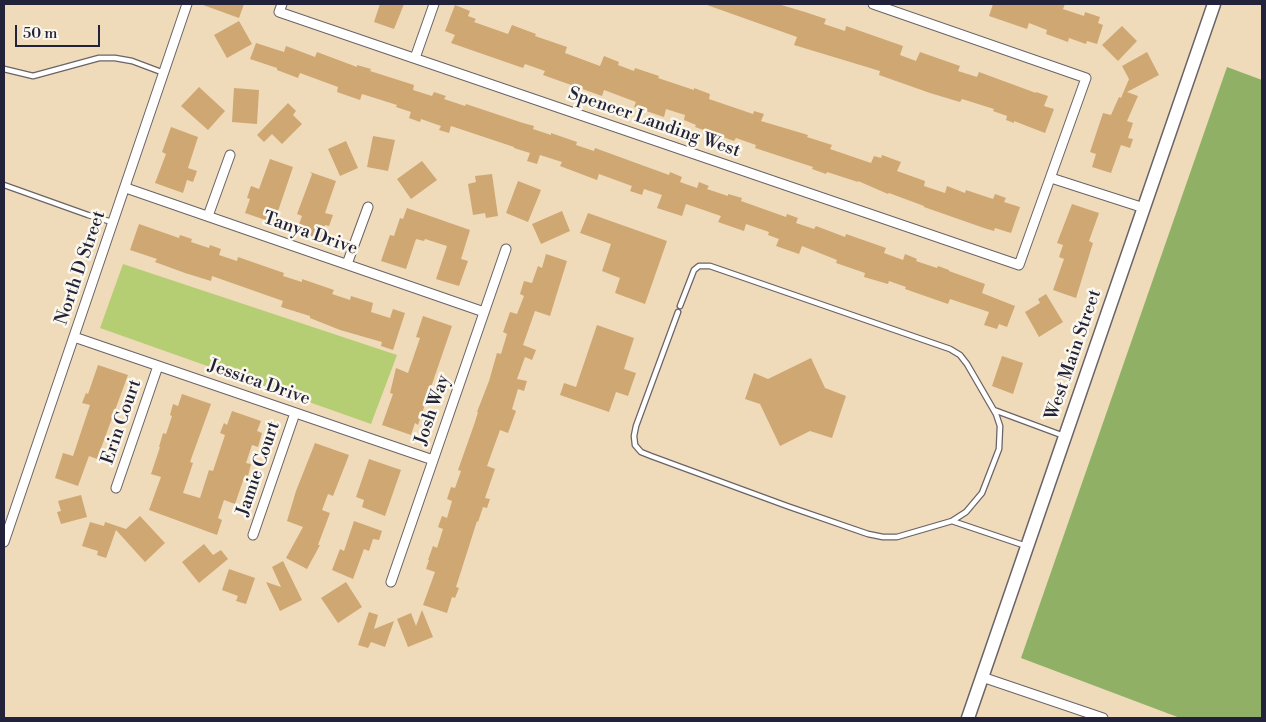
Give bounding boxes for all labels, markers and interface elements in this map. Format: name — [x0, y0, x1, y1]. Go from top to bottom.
scale bar — [18, 15, 102, 47]
text: 50 m — [23, 24, 57, 43]
street label: Spencer Landing West — [565, 83, 743, 163]
street label: North D Street — [51, 208, 111, 328]
street label: Tanya Drive — [260, 208, 360, 260]
street label: West Main Street — [1042, 287, 1106, 423]
street label: Jessica Drive — [205, 355, 313, 411]
street label: Josh Way — [411, 372, 455, 448]
street label: Erin Court — [97, 377, 147, 467]
street label: Jamie Court — [233, 419, 285, 519]

